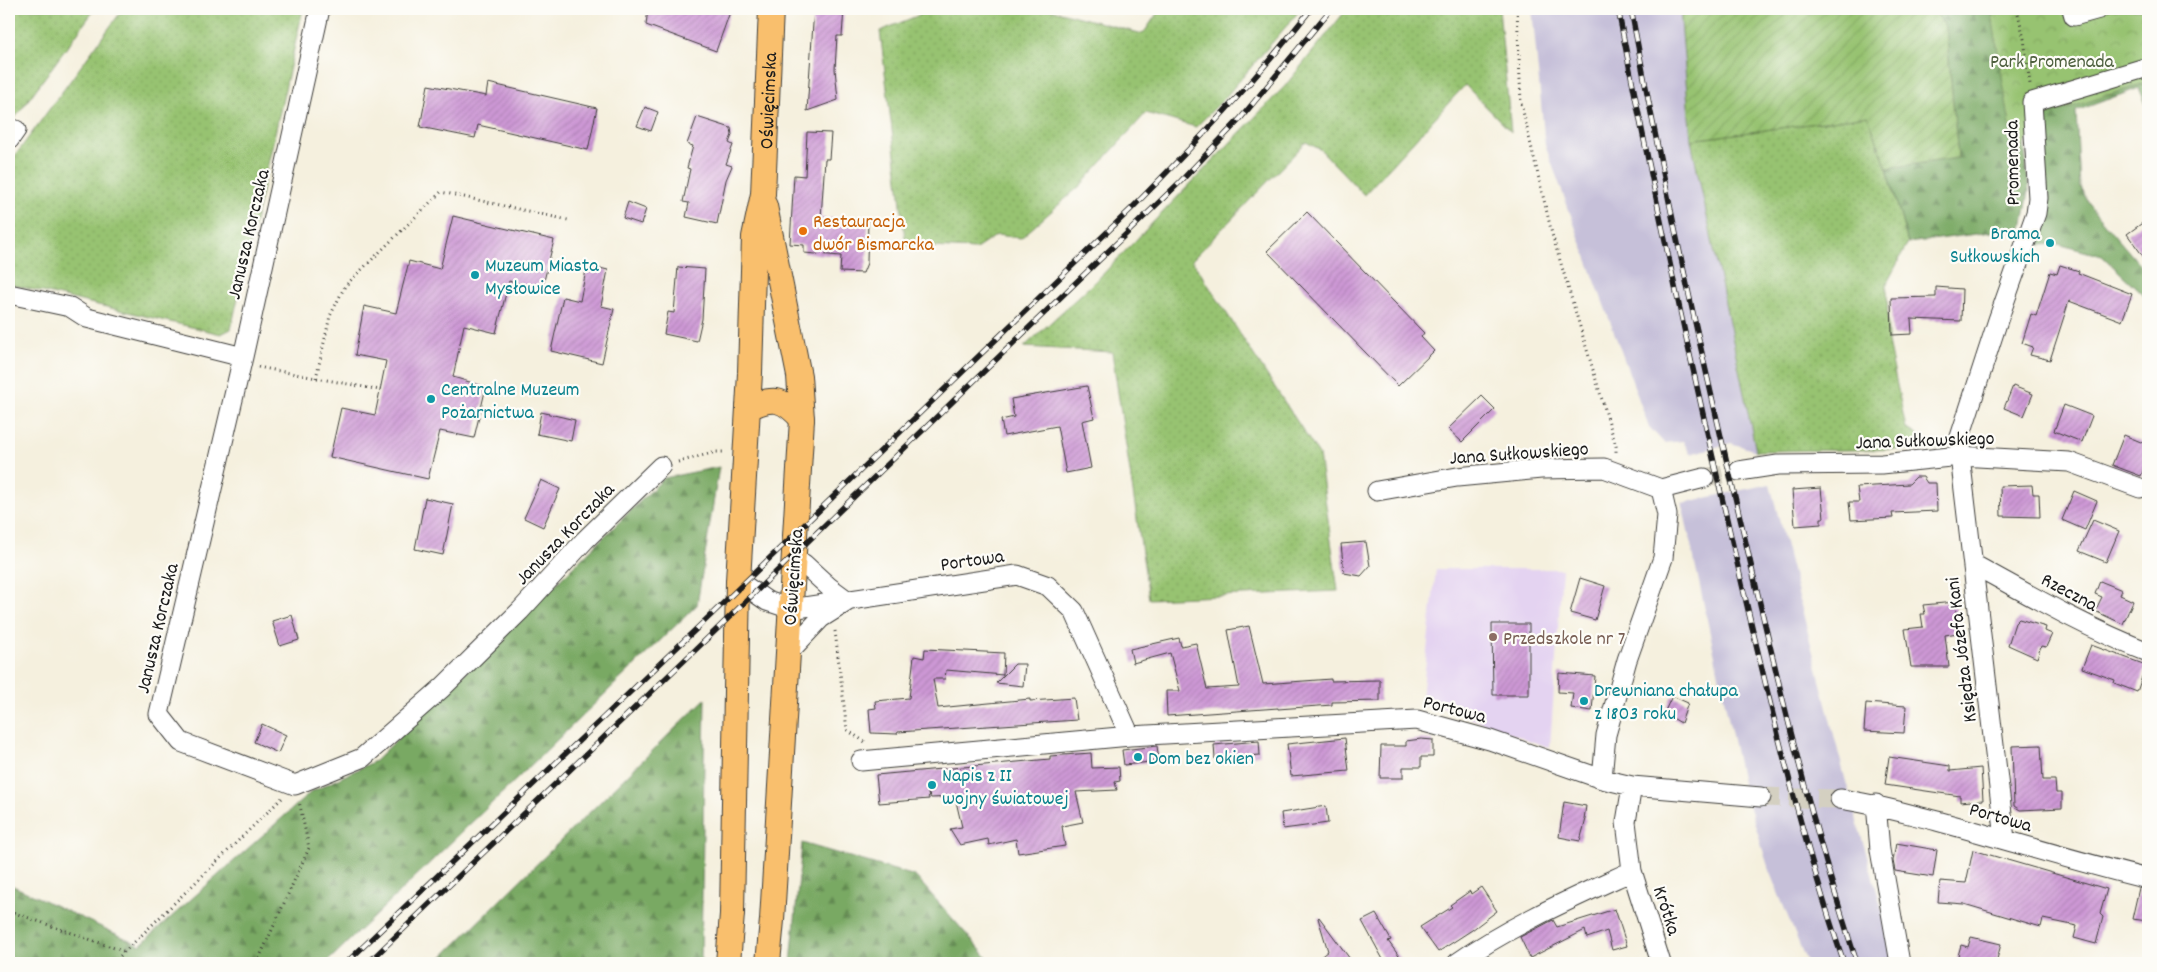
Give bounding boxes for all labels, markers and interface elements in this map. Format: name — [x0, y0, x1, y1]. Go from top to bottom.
park label: Park Promenada — [1990, 49, 2115, 77]
street label: Oświęcimska — [754, 51, 786, 150]
street label: Promenada — [1999, 119, 2029, 206]
street label: Janusza Korczaka — [221, 166, 279, 302]
place label: Restauracja dwór Bismarcka — [813, 209, 934, 260]
place label: Brama Sułkowskich — [1950, 221, 2041, 272]
marker: Restauracja dwór Bismarcka — [797, 225, 809, 237]
marker: Brama Sułkowskich — [2044, 237, 2056, 249]
place label: Muzeum Miasta Mysłowice — [485, 253, 599, 304]
marker: Muzeum Miasta Mysłowice — [469, 269, 481, 281]
place label: Centralne Muzeum Pożarnictwa — [441, 377, 580, 428]
marker: Centralne Muzeum Pożarnictwa — [425, 393, 437, 405]
street label: Jana Sułkowskiego — [1855, 426, 1995, 458]
street label: Jana Sułkowskiego — [1449, 436, 1590, 474]
street label: Janusza Korczaka — [510, 477, 623, 593]
street label: Oświęcimska — [778, 527, 812, 627]
street label: Portowa — [939, 544, 1007, 580]
street label: Janusza Korczaka — [130, 560, 188, 696]
street label: Rzeczna — [2035, 567, 2102, 620]
street label: Księdza Józefa Kani — [1940, 575, 1986, 724]
place label: Przedszkole nr 7 — [1503, 626, 1625, 654]
marker: Przedszkole nr 7 — [1487, 631, 1499, 643]
place label: Drewniana chałupa z 1803 roku — [1594, 678, 1738, 729]
street label: Portowa — [1420, 690, 1489, 732]
marker: Drewniana chałupa z 1803 roku — [1578, 695, 1590, 707]
place label: Dom bez okien — [1148, 746, 1254, 774]
marker: Dom bez okien — [1132, 751, 1144, 763]
place label: Napis z II wojny światowej — [942, 763, 1069, 814]
marker: Napis z II wojny światowej — [926, 779, 938, 791]
street label: Portowa — [1966, 797, 2035, 841]
street label: Krótka — [1644, 883, 1686, 940]

